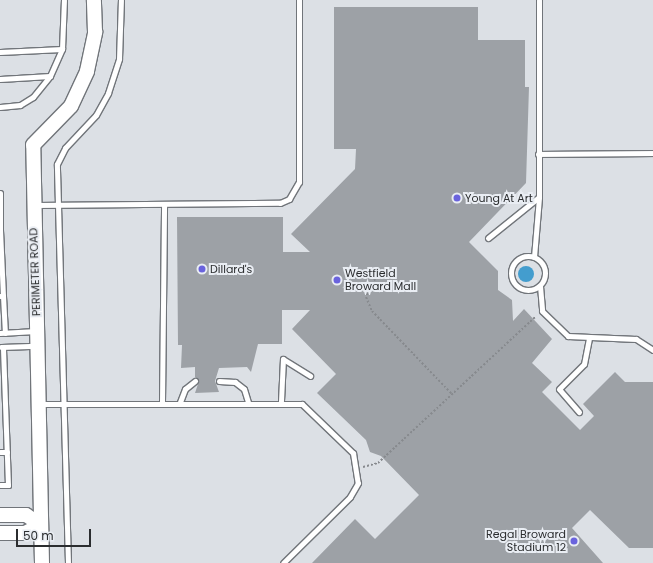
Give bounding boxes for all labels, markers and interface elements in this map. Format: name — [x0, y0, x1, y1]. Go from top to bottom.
place label: Young At Art — [465, 191, 533, 205]
marker: Young At Art — [452, 193, 462, 203]
street label: PERIMETER ROAD — [27, 228, 43, 316]
place label: Dillard's — [210, 262, 252, 276]
marker: Dillard's — [197, 264, 207, 274]
place label: Westfield Broward Mall — [345, 267, 416, 293]
marker: Westfield Broward Mall — [332, 275, 342, 285]
scale bar — [18, 521, 93, 547]
text: 50 m — [23, 527, 54, 544]
place label: Regal Broward Stadium 12 — [486, 528, 566, 554]
marker: Regal Broward Stadium 12 — [569, 536, 579, 546]

